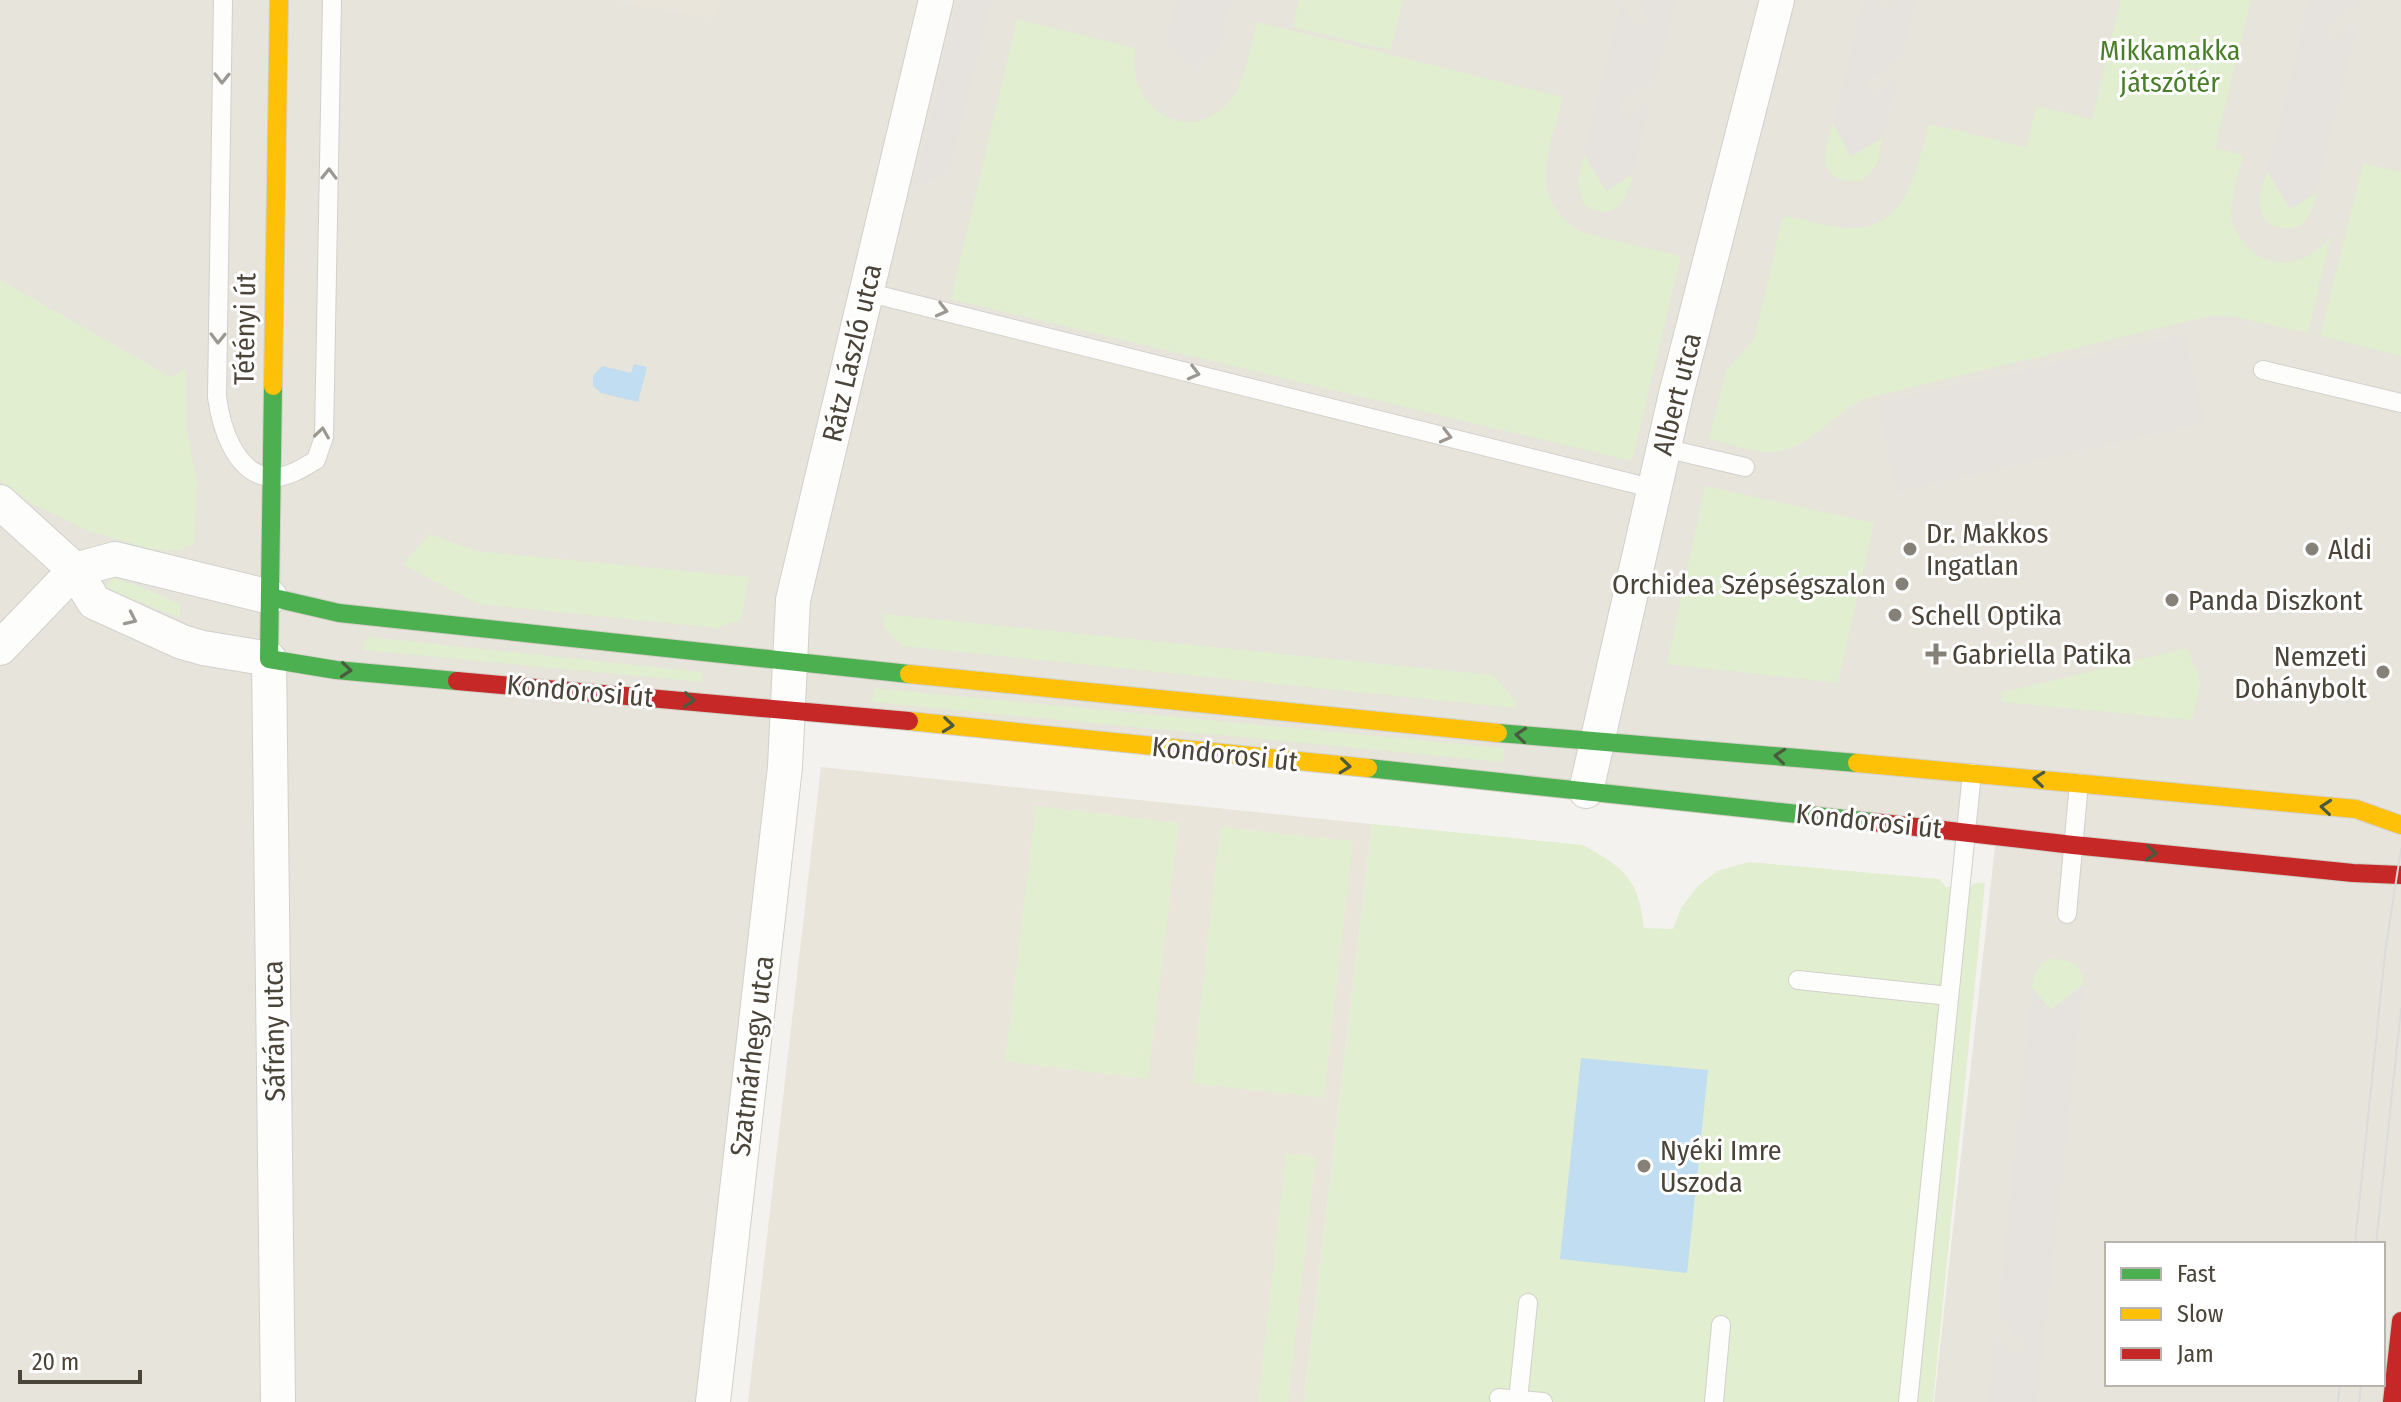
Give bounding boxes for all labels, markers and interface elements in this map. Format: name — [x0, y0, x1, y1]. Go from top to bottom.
park label: Mikkamakka játszótér — [2099, 34, 2241, 99]
one-way arrow — [213, 72, 230, 85]
one-way arrow — [320, 167, 337, 180]
street label: Rátz László utca — [815, 261, 889, 445]
street label: Tétényi út — [228, 272, 262, 385]
one-way arrow — [934, 301, 948, 318]
street label: Albert utca — [1646, 329, 1708, 459]
one-way arrow — [209, 332, 226, 345]
one-way arrow — [1187, 364, 1201, 381]
one-way arrow — [314, 427, 331, 440]
one-way arrow — [1439, 427, 1453, 444]
place label: Dr. Makkos Ingatlan — [1926, 517, 2048, 582]
place label: Aldi — [2328, 533, 2372, 566]
marker: Dr. Makkos Ingatlan — [1901, 540, 1919, 558]
marker: Aldi — [2303, 540, 2321, 558]
place label: Orchidea Szépségszalon — [1612, 568, 1886, 601]
marker: Orchidea Szépségszalon — [1893, 575, 1911, 593]
place label: Panda Diszkont — [2188, 584, 2364, 617]
marker: Panda Diszkont — [2163, 591, 2181, 609]
place label: Schell Optika — [1911, 599, 2062, 632]
marker: Schell Optika — [1886, 606, 1904, 624]
one-way arrow — [123, 609, 138, 625]
place label: Gabriella Patika — [1952, 638, 2132, 671]
place label: Nemzeti Dohánybolt — [2234, 640, 2368, 705]
marker: Gabriella Patika — [1927, 645, 1945, 663]
one-way arrow — [340, 662, 353, 679]
marker: Nemzeti Dohánybolt — [2374, 663, 2392, 681]
street label: Kondorosi út — [505, 668, 655, 714]
one-way arrow — [683, 692, 696, 709]
one-way arrow — [942, 716, 955, 733]
one-way arrow — [1514, 726, 1527, 743]
street label: Kondorosi út — [1150, 730, 1301, 778]
one-way arrow — [1773, 748, 1786, 765]
one-way arrow — [1339, 758, 1352, 775]
one-way arrow — [2032, 771, 2045, 788]
street label: Kondorosi út — [1794, 797, 1945, 845]
one-way arrow — [2319, 798, 2332, 815]
one-way arrow — [2145, 844, 2158, 861]
street label: Szatmárhegy utca — [723, 954, 781, 1158]
street label: Sáfrány utca — [256, 960, 292, 1102]
place label: Nyéki Imre Uszoda — [1660, 1134, 1782, 1199]
marker: Nyéki Imre Uszoda — [1635, 1157, 1653, 1175]
legend — [2105, 1242, 2385, 1386]
text: Fast — [2177, 1260, 2216, 1288]
text: Slow — [2177, 1300, 2224, 1328]
scale bar — [20, 1334, 140, 1384]
text: Jam — [2177, 1340, 2214, 1368]
text: 20 m — [32, 1348, 79, 1376]

